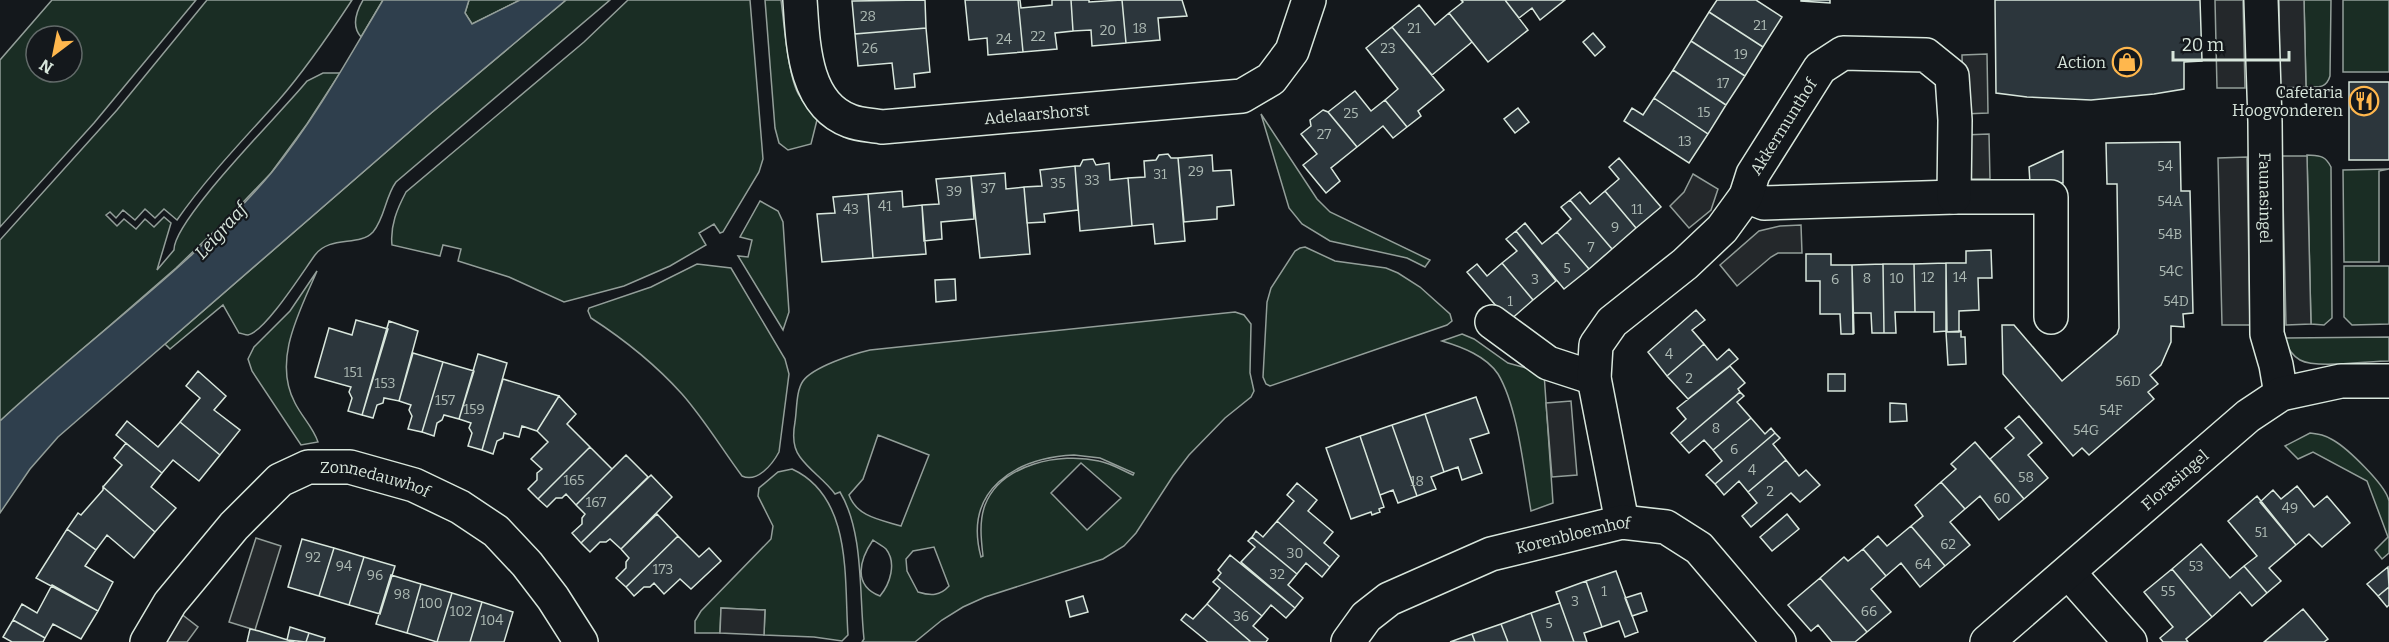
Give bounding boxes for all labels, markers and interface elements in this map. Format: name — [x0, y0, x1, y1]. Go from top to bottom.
house number: 28 — [860, 8, 876, 25]
house number: 21 — [1753, 17, 1767, 34]
house number: 18 — [1133, 20, 1147, 37]
house number: 21 — [1407, 20, 1421, 37]
house number: 20 — [1100, 22, 1116, 39]
north arrow — [24, 24, 84, 84]
scale bar — [2173, 24, 2288, 62]
house number: 22 — [1030, 28, 1046, 45]
house number: 24 — [996, 31, 1012, 48]
text: 20 m — [2182, 34, 2224, 56]
house number: 26 — [862, 40, 878, 57]
house number: 23 — [1380, 40, 1396, 57]
house number: 19 — [1734, 46, 1748, 63]
shop icon: Action — [2111, 46, 2143, 78]
place label: Action — [2057, 53, 2106, 72]
text: N — [36, 55, 57, 78]
street label: Akkermunthof — [1746, 74, 1821, 178]
house number: 17 — [1717, 75, 1729, 92]
place label: Cafetaria Hoogvonderen — [2232, 83, 2343, 120]
restaurant icon: Cafetaria Hoogvonderen — [2348, 85, 2380, 117]
street label: Adelaarshorst — [984, 100, 1090, 128]
house number: 15 — [1697, 104, 1711, 121]
house number: 25 — [1343, 105, 1359, 122]
house number: 27 — [1317, 126, 1331, 143]
house number: 13 — [1678, 133, 1692, 150]
street label: Faunasingel — [2256, 152, 2276, 244]
house number: 54 — [2157, 158, 2173, 175]
house number: 29 — [1188, 163, 1204, 180]
house number: 31 — [1153, 166, 1167, 183]
house number: 33 — [1084, 172, 1100, 189]
house number: 35 — [1050, 175, 1066, 192]
house number: 37 — [980, 180, 996, 197]
house number: 39 — [946, 183, 962, 200]
house number: 54A — [2157, 193, 2183, 210]
water label: Leigraaf — [190, 196, 254, 264]
house number: 41 — [878, 198, 892, 215]
house number: 43 — [843, 201, 859, 218]
house number: 11 — [1631, 201, 1643, 218]
house number: 9 — [1611, 219, 1619, 236]
house number: 54B — [2158, 226, 2182, 243]
house number: 7 — [1587, 239, 1595, 256]
house number: 5 — [1563, 260, 1571, 277]
house number: 54C — [2159, 263, 2183, 280]
house number: 12 — [1921, 269, 1935, 286]
house number: 14 — [1953, 269, 1967, 286]
house number: 8 — [1863, 270, 1871, 287]
house number: 10 — [1890, 270, 1904, 287]
house number: 3 — [1531, 271, 1539, 288]
house number: 6 — [1831, 271, 1839, 288]
house number: 1 — [1507, 293, 1513, 310]
house number: 54D — [2163, 293, 2189, 310]
house number: 4 — [1665, 346, 1673, 363]
house number: 151 — [344, 364, 363, 381]
house number: 2 — [1685, 370, 1693, 387]
house number: 56D — [2115, 373, 2141, 390]
house number: 153 — [375, 375, 395, 392]
house number: 157 — [435, 392, 455, 409]
house number: 159 — [463, 401, 485, 418]
house number: 54F — [2099, 402, 2123, 419]
house number: 8 — [1712, 420, 1720, 437]
house number: 54G — [2073, 422, 2099, 439]
house number: 6 — [1730, 441, 1738, 458]
street label: Florasingel — [2137, 445, 2212, 514]
street label: Zonnedauwhof — [320, 458, 434, 501]
house number: 4 — [1748, 462, 1756, 479]
house number: 58 — [2018, 469, 2034, 486]
house number: 165 — [563, 472, 585, 489]
house number: 18 — [1410, 473, 1424, 490]
house number: 2 — [1766, 483, 1774, 500]
house number: 60 — [1993, 490, 2011, 507]
house number: 167 — [586, 494, 606, 511]
house number: 49 — [2282, 500, 2298, 517]
street label: Korenbloemhof — [1514, 512, 1633, 557]
house number: 51 — [2255, 524, 2268, 541]
house number: 62 — [1940, 536, 1956, 553]
house number: 30 — [1287, 545, 1303, 562]
house number: 92 — [305, 549, 321, 566]
house number: 64 — [1915, 556, 1931, 573]
house number: 94 — [336, 558, 352, 575]
house number: 53 — [2188, 558, 2204, 575]
house number: 173 — [653, 561, 673, 578]
house number: 32 — [1269, 566, 1285, 583]
house number: 96 — [367, 567, 383, 584]
house number: 1 — [1601, 583, 1607, 600]
house number: 55 — [2161, 583, 2175, 600]
house number: 98 — [394, 586, 410, 603]
house number: 3 — [1571, 593, 1579, 610]
house number: 100 — [419, 595, 443, 612]
house number: 102 — [450, 603, 472, 620]
house number: 66 — [1861, 603, 1877, 620]
house number: 36 — [1233, 608, 1249, 625]
house number: 104 — [481, 612, 503, 629]
house number: 5 — [1545, 615, 1553, 632]

